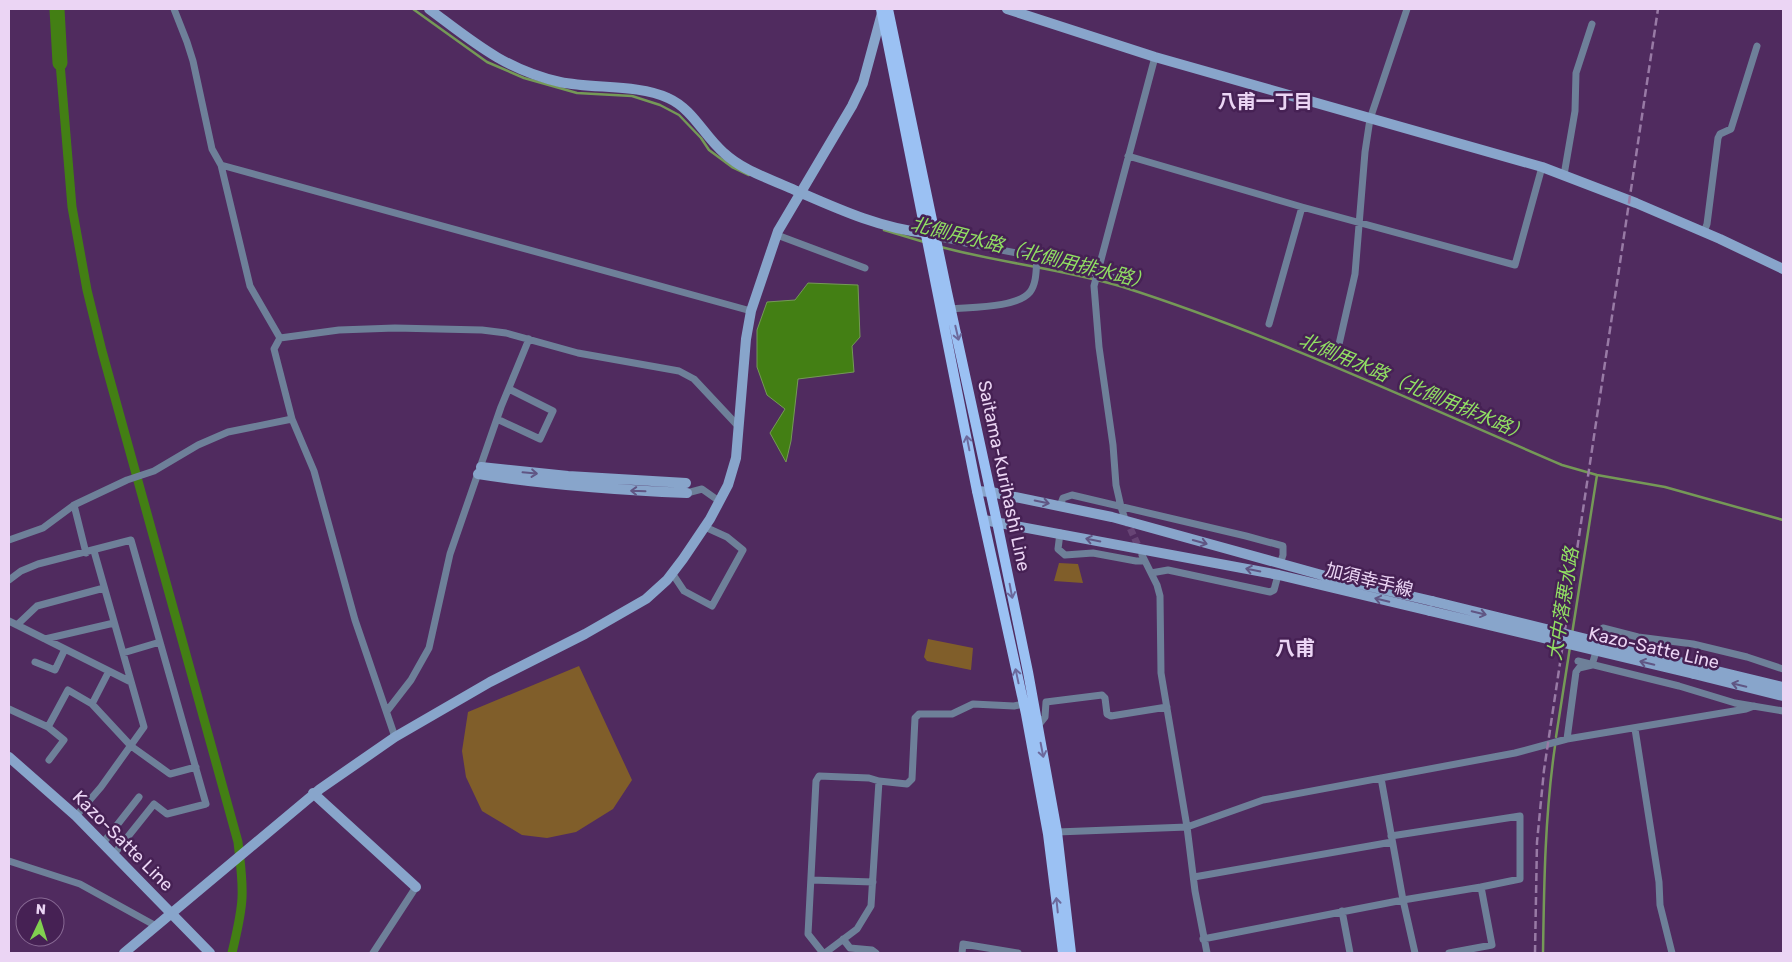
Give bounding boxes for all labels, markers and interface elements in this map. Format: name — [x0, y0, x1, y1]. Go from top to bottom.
district label: 八甫一丁目 — [1217, 90, 1313, 113]
water label: 北側用水路（北側用排水路） — [908, 212, 1154, 294]
one-way arrow — [953, 324, 962, 340]
water label: 北側用水路（北側用排水路） — [1296, 328, 1532, 446]
street label: Saitama-Kurihashi Line — [973, 378, 1035, 574]
one-way arrow — [963, 435, 972, 451]
one-way arrow — [521, 468, 537, 478]
one-way arrow — [630, 486, 646, 495]
one-way arrow — [1034, 498, 1050, 508]
one-way arrow — [1086, 534, 1102, 544]
one-way arrow — [1192, 537, 1208, 547]
water label: 大中落悪水路 — [1543, 544, 1584, 662]
street label: 加須幸手線 — [1323, 558, 1415, 602]
one-way arrow — [1245, 565, 1261, 575]
one-way arrow — [1007, 582, 1016, 598]
one-way arrow — [1375, 595, 1391, 604]
one-way arrow — [1471, 609, 1487, 618]
street label: Kazo-Satte Line — [1586, 622, 1722, 674]
district label: 八甫 — [1275, 636, 1315, 660]
one-way arrow — [1639, 658, 1655, 667]
one-way arrow — [1012, 668, 1021, 684]
one-way arrow — [1731, 680, 1747, 689]
one-way arrow — [1037, 742, 1047, 758]
street label: Kazo-Satte Line — [68, 786, 178, 896]
north arrow — [15, 897, 65, 947]
one-way arrow — [1052, 897, 1062, 913]
text: N — [35, 901, 46, 918]

